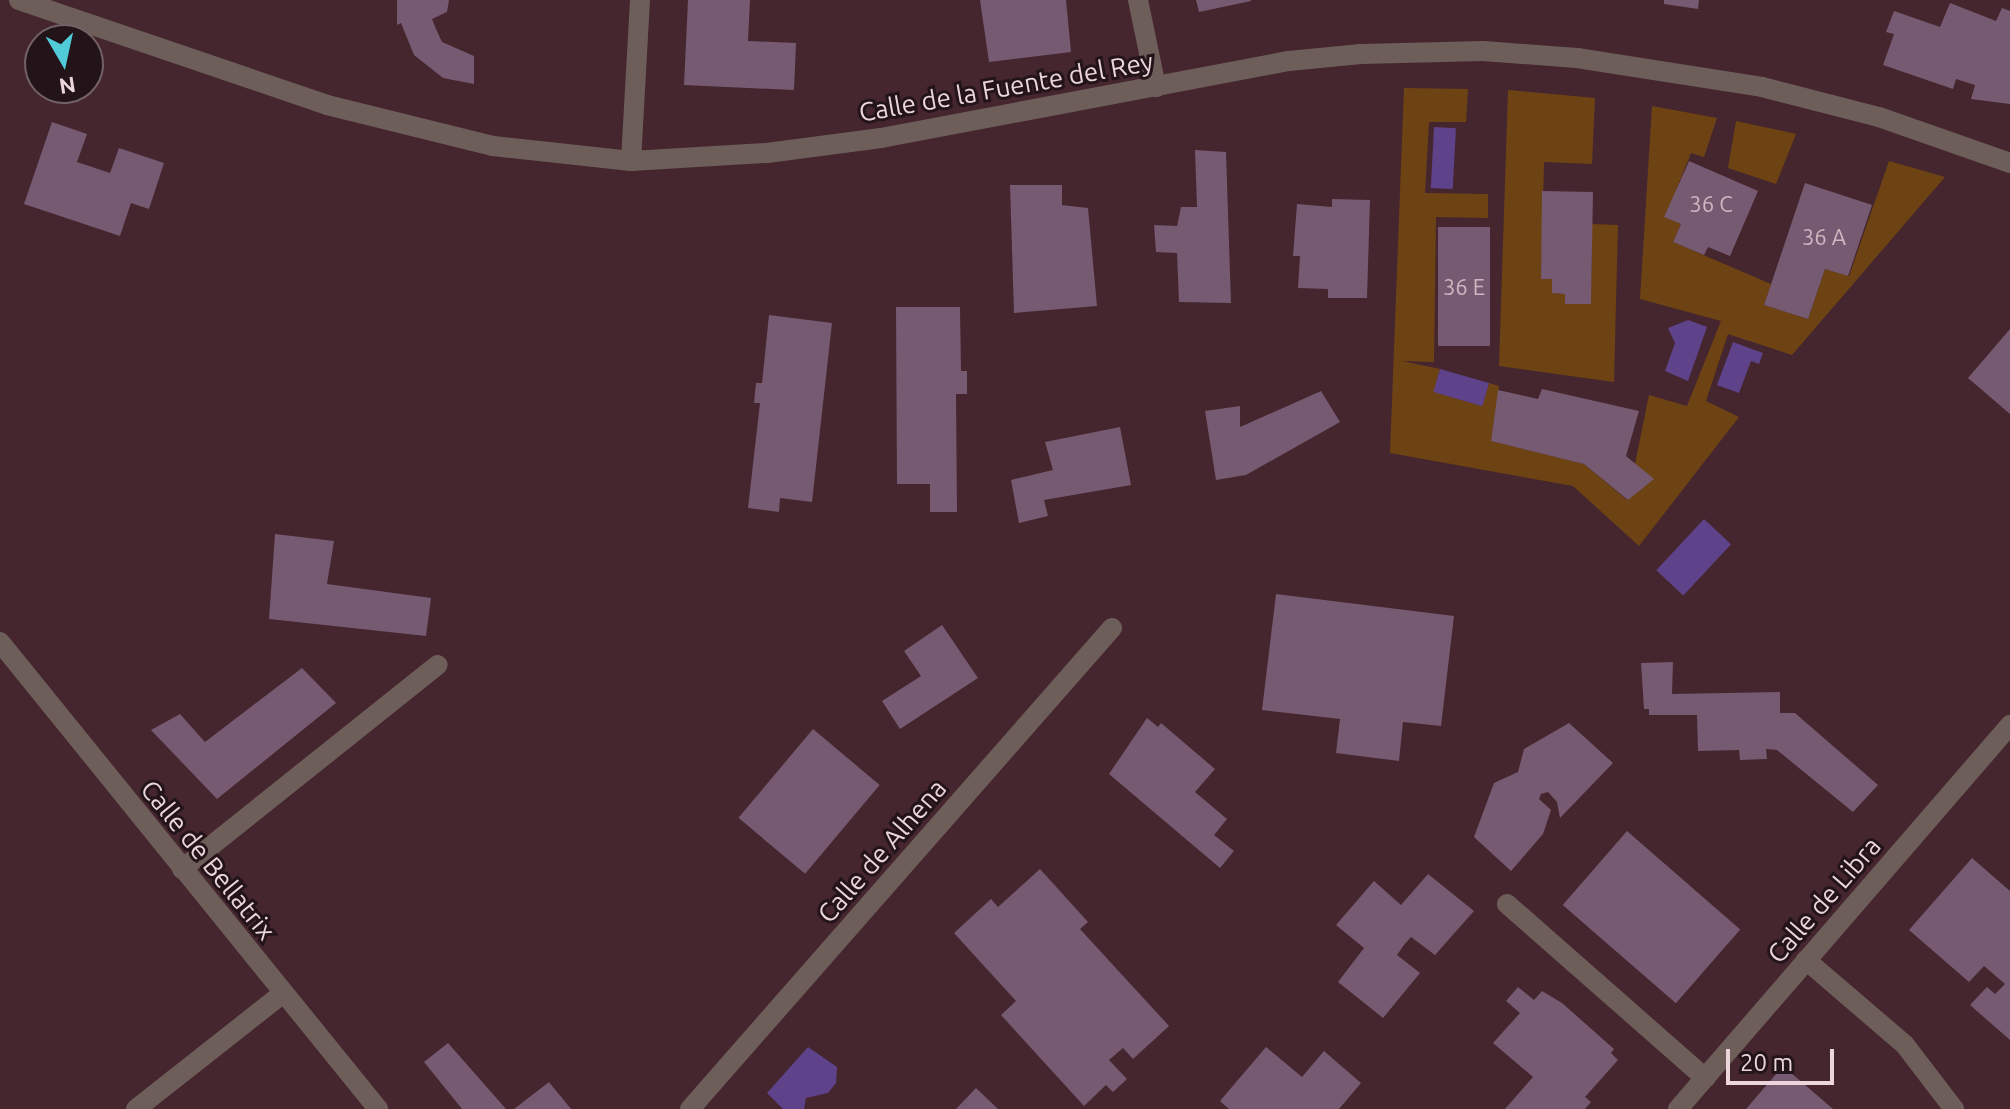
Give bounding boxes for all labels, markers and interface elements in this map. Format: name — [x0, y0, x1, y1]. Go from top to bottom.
north arrow — [24, 24, 104, 104]
street label: Calle de la Fuente del Rey — [856, 46, 1156, 128]
text: N — [57, 73, 78, 100]
house number: 36 C — [1689, 191, 1733, 217]
house number: 36 A — [1802, 224, 1846, 250]
house number: 36 E — [1443, 274, 1485, 300]
street label: Calle de Alhena — [811, 773, 953, 929]
street label: Calle de Bellatrix — [134, 774, 282, 946]
street label: Calle de Libra — [1761, 831, 1887, 969]
scale bar — [1730, 1033, 1838, 1083]
text: 20 m — [1740, 1049, 1793, 1076]

